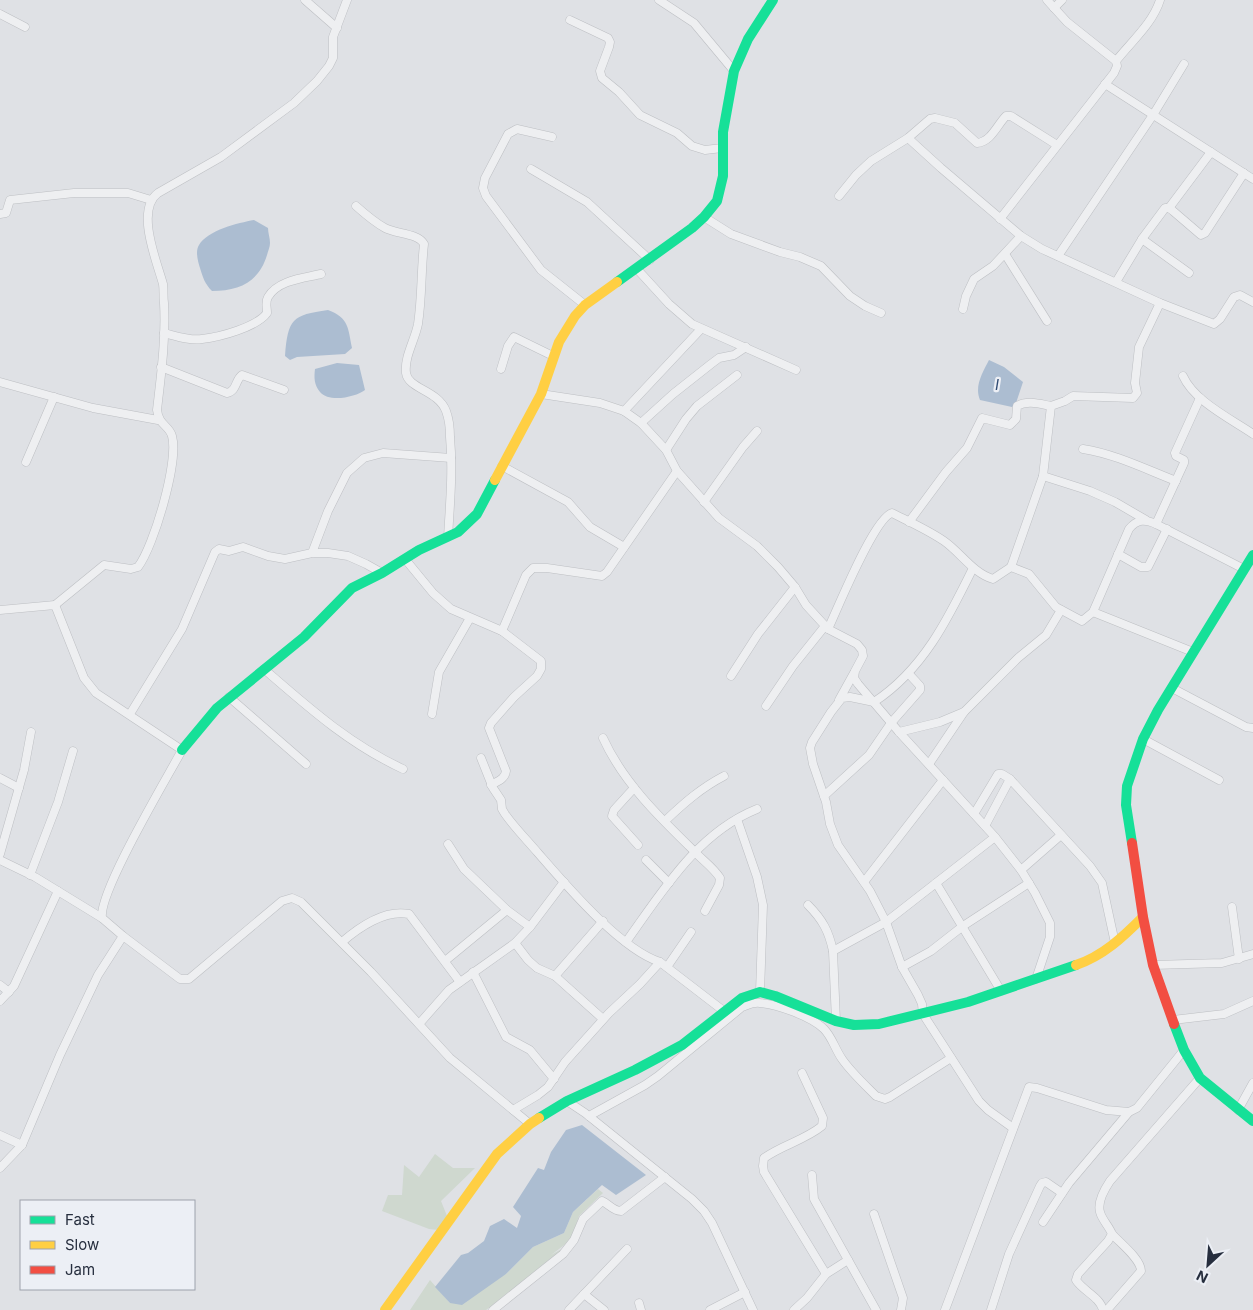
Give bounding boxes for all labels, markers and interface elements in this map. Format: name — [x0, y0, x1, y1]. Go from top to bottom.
water label: I — [995, 375, 999, 394]
legend — [20, 1200, 195, 1290]
text: Fast — [65, 1210, 95, 1229]
text: Slow — [65, 1235, 99, 1254]
north arrow — [1183, 1240, 1233, 1290]
text: Jam — [65, 1260, 95, 1279]
text: N — [1194, 1267, 1211, 1287]

